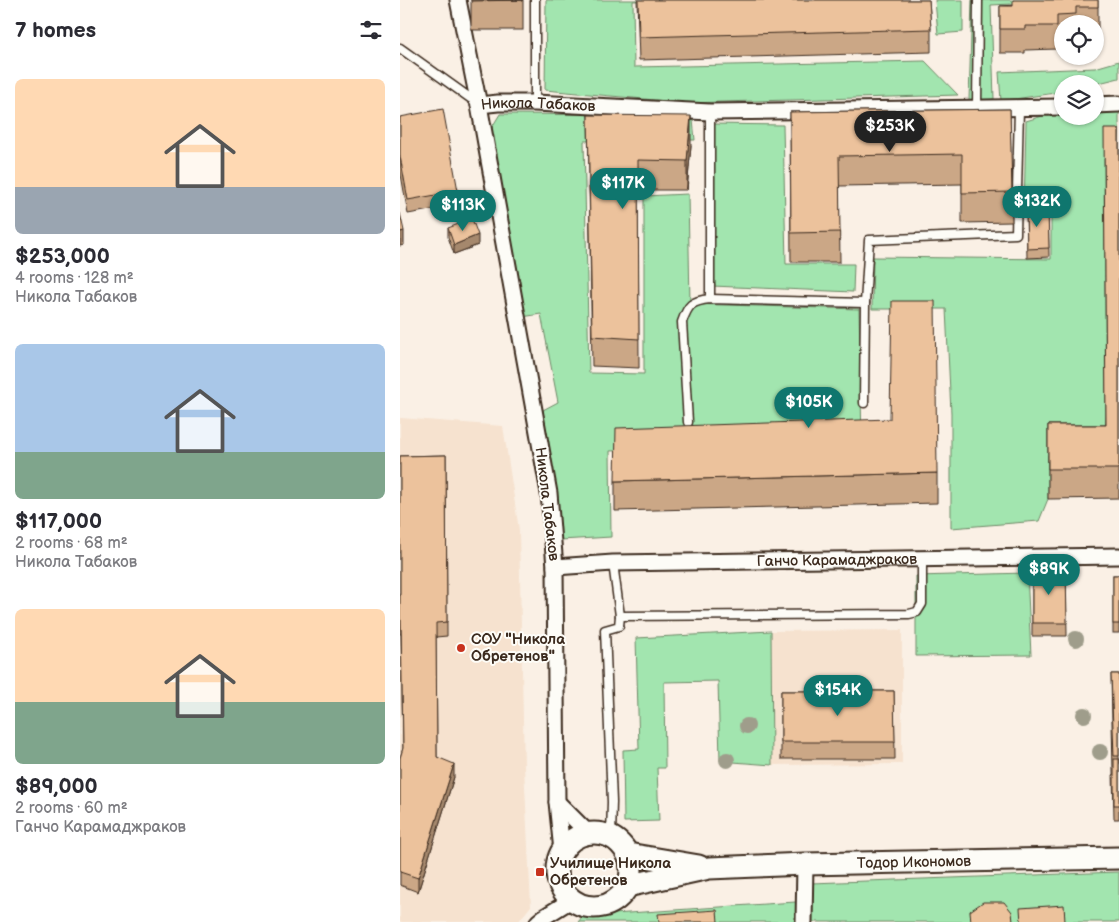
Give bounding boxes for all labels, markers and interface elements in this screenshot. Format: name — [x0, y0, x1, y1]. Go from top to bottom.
map controls — [1054, 15, 1104, 125]
button: locate — [1054, 15, 1104, 65]
icon: filters — [357, 16, 385, 44]
text: 7 homes — [15, 18, 96, 43]
button: layers — [1054, 75, 1104, 125]
street label: Никола Табаков — [480, 93, 596, 116]
pin: $253K — [855, 110, 925, 153]
icon: home — [155, 111, 245, 201]
text: $253K — [865, 117, 915, 136]
pin: $117K — [588, 168, 658, 210]
text: $117K — [601, 174, 645, 193]
pin: $132K — [1002, 186, 1072, 228]
pin: $113K — [428, 190, 498, 232]
text: $132K — [1013, 192, 1061, 211]
text: $113K — [441, 196, 485, 215]
text: $253,000 — [15, 244, 110, 269]
text: 4 rooms · 128 m² — [15, 269, 134, 288]
text: Никола Табаков — [15, 288, 137, 307]
icon: home — [155, 376, 245, 466]
pin: $105K — [774, 386, 844, 429]
text: $105K — [785, 393, 833, 412]
street label: Никола Табаков — [531, 446, 563, 562]
text: $117,000 — [15, 509, 102, 534]
text: 2 rooms · 68 m² — [15, 534, 128, 553]
street label: Ганчо Карамаджраков — [757, 549, 917, 571]
text: Никола Табаков — [15, 553, 137, 572]
pin: $89K — [1019, 554, 1079, 596]
text: $89K — [1029, 560, 1069, 579]
place label: СОУ "Никола Обретенов" — [471, 630, 565, 666]
icon: home — [155, 641, 245, 731]
marker: СОУ "Никола Обретенов" — [455, 642, 467, 654]
pin: $154K — [803, 674, 873, 717]
text: $154K — [815, 681, 861, 700]
text: $89,000 — [15, 774, 98, 799]
text: 2 rooms · 60 m² — [15, 799, 128, 818]
text: Ганчо Карамаджраков — [15, 818, 186, 837]
street label: Тодор Икономов — [857, 851, 971, 873]
place label: Училище Никола Обретенов — [550, 854, 671, 890]
marker: Училище Никола Обретенов — [534, 866, 546, 878]

